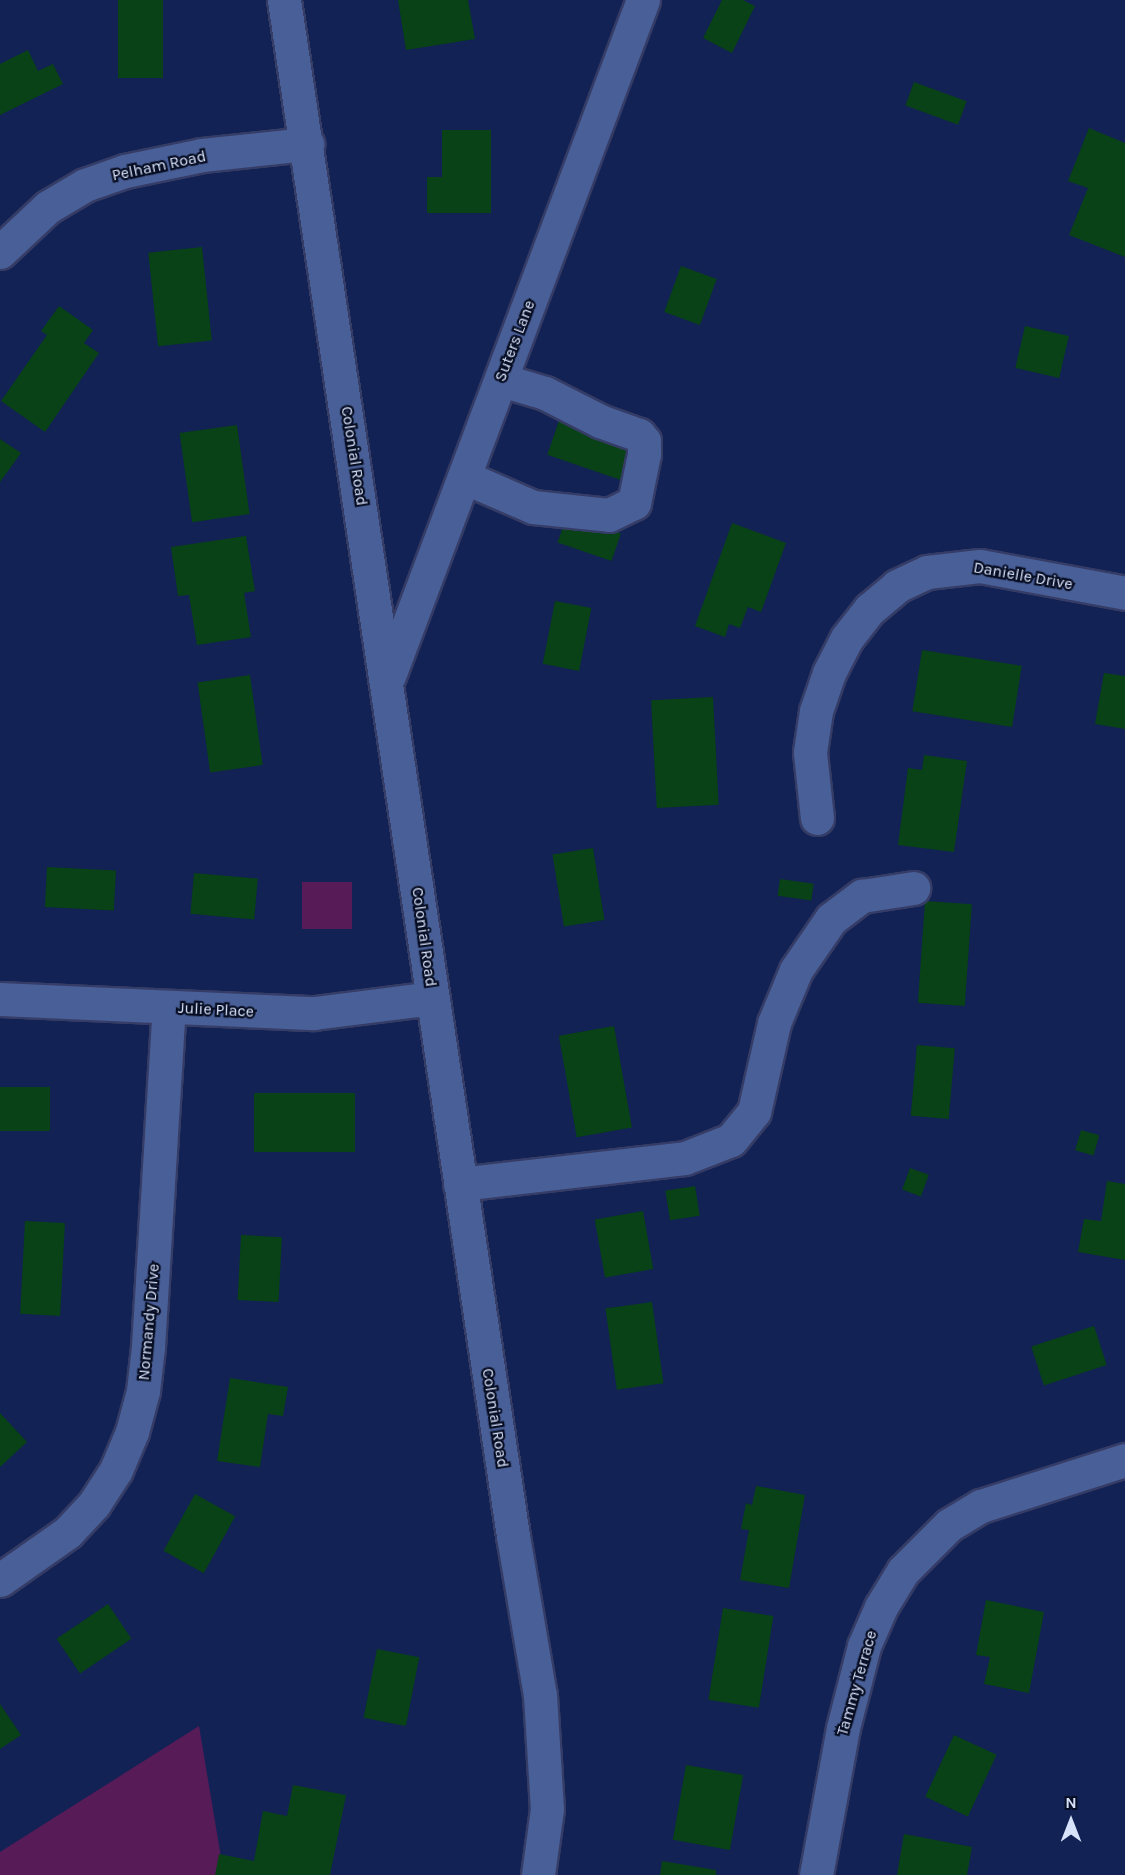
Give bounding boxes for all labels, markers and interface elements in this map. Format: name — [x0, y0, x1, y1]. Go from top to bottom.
street label: Pelham Road — [110, 147, 208, 185]
street label: Suters Lane — [491, 298, 539, 384]
street label: Colonial Road — [337, 405, 371, 507]
street label: Danielle Drive — [972, 558, 1074, 594]
street label: Colonial Road — [408, 886, 440, 988]
street label: Julie Place — [178, 998, 254, 1022]
street label: Normandy Drive — [134, 1263, 164, 1381]
street label: Colonial Road — [478, 1367, 512, 1469]
street label: Tammy Terrace — [833, 1628, 881, 1738]
north arrow — [1041, 1791, 1101, 1851]
text: N — [1065, 1793, 1077, 1812]

